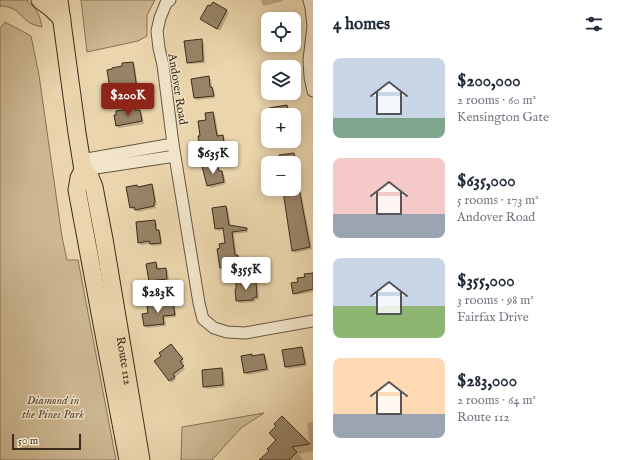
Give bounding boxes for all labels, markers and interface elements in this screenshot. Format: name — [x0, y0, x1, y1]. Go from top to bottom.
map controls — [261, 12, 301, 196]
button: locate — [261, 12, 301, 52]
icon: filters — [583, 13, 605, 35]
text: 4 homes — [333, 14, 390, 35]
street label: Andover Road — [164, 51, 191, 126]
button: layers — [261, 60, 301, 100]
text: $200,000 — [457, 71, 521, 92]
icon: home — [365, 74, 413, 122]
pin: $200K — [100, 83, 156, 117]
text: $200K — [110, 87, 146, 104]
text: 2 rooms · 60 m² — [457, 92, 536, 109]
button: + — [261, 108, 301, 148]
text: Kensington Gate — [457, 109, 549, 126]
pin: $635K — [185, 141, 241, 175]
text: $635K — [197, 145, 229, 162]
button: − — [261, 156, 301, 196]
text: $635,000 — [457, 171, 516, 192]
icon: home — [365, 174, 413, 222]
text: 5 rooms · 173 m² — [457, 192, 539, 209]
text: Andover Road — [457, 209, 535, 226]
pin: $355K — [218, 257, 274, 291]
text: $355K — [231, 261, 261, 278]
text: $355,000 — [457, 271, 515, 292]
icon: home — [365, 274, 413, 322]
pin: $283K — [130, 280, 186, 314]
text: $283K — [142, 284, 174, 301]
text: 3 rooms · 98 m² — [457, 292, 534, 309]
text: Fairfax Drive — [457, 309, 529, 326]
street label: Route 112 — [112, 336, 135, 386]
text: $283,000 — [457, 371, 517, 392]
icon: home — [365, 374, 413, 422]
text: 2 rooms · 64 m² — [457, 392, 536, 409]
park label: Diamond in the Pines Park — [22, 393, 84, 422]
text: Route 112 — [457, 409, 510, 426]
scale bar — [12, 432, 81, 451]
text: 50 m — [18, 434, 38, 448]

